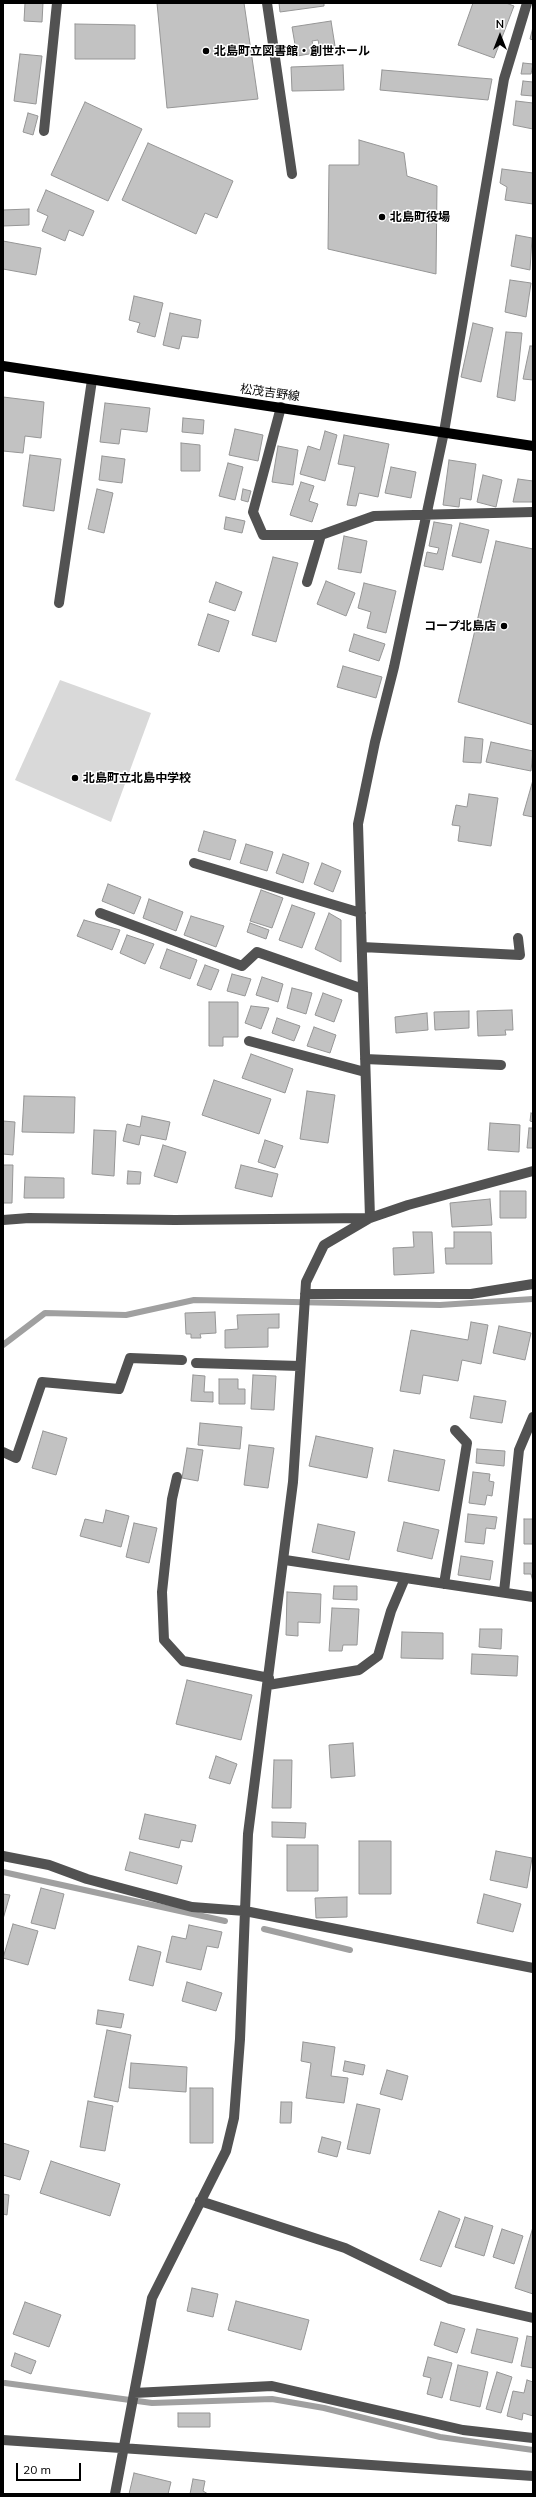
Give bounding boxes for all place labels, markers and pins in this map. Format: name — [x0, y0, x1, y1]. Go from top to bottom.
place label: 北島町立図書館・創世ホール — [214, 44, 370, 58]
marker: 北島町立図書館・創世ホール — [201, 46, 211, 56]
place label: 北島町役場 — [390, 210, 450, 224]
marker: 北島町役場 — [377, 212, 387, 222]
place label: コープ北島店 — [424, 619, 496, 633]
marker: コープ北島店 — [499, 621, 509, 631]
place label: 北島町立北島中学校 — [83, 771, 191, 785]
marker: 北島町立北島中学校 — [70, 773, 80, 783]

